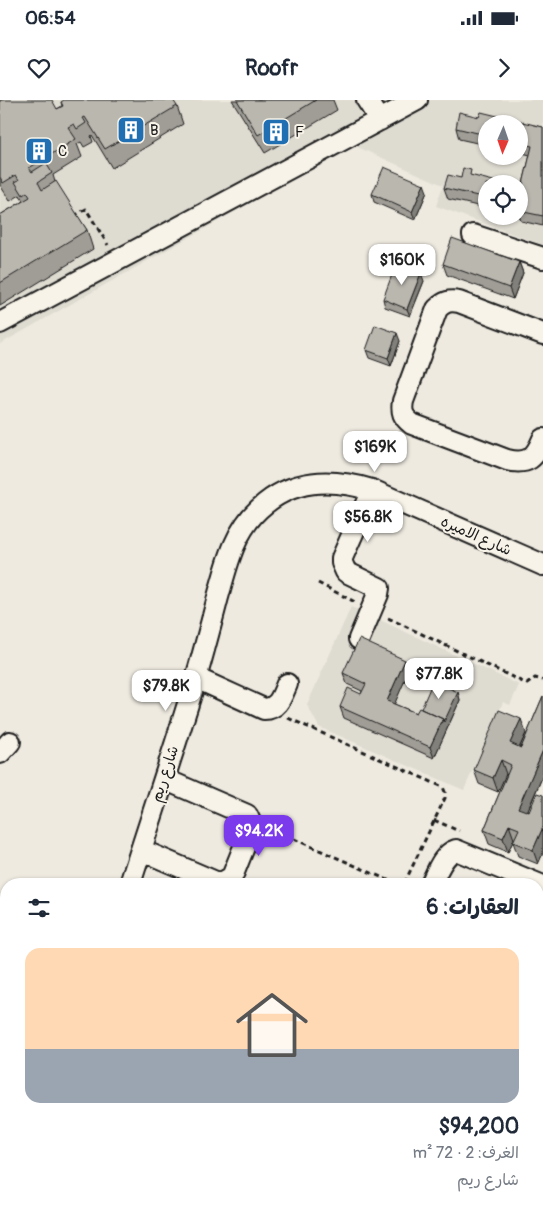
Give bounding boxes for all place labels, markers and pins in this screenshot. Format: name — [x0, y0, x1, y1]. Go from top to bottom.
building icon: B — [116, 115, 146, 145]
building icon: F — [261, 117, 291, 147]
place label: B — [150, 121, 159, 140]
place label: F — [295, 123, 304, 142]
building icon: C — [24, 136, 54, 166]
place label: C — [58, 142, 67, 161]
pin: $160K — [367, 244, 437, 286]
pin: $169K — [340, 430, 410, 473]
pin: $56.8K — [327, 500, 409, 543]
pin: $77.8K — [398, 658, 480, 700]
pin: $79.8K — [125, 670, 207, 712]
pin: $94.2K — [218, 814, 300, 857]

